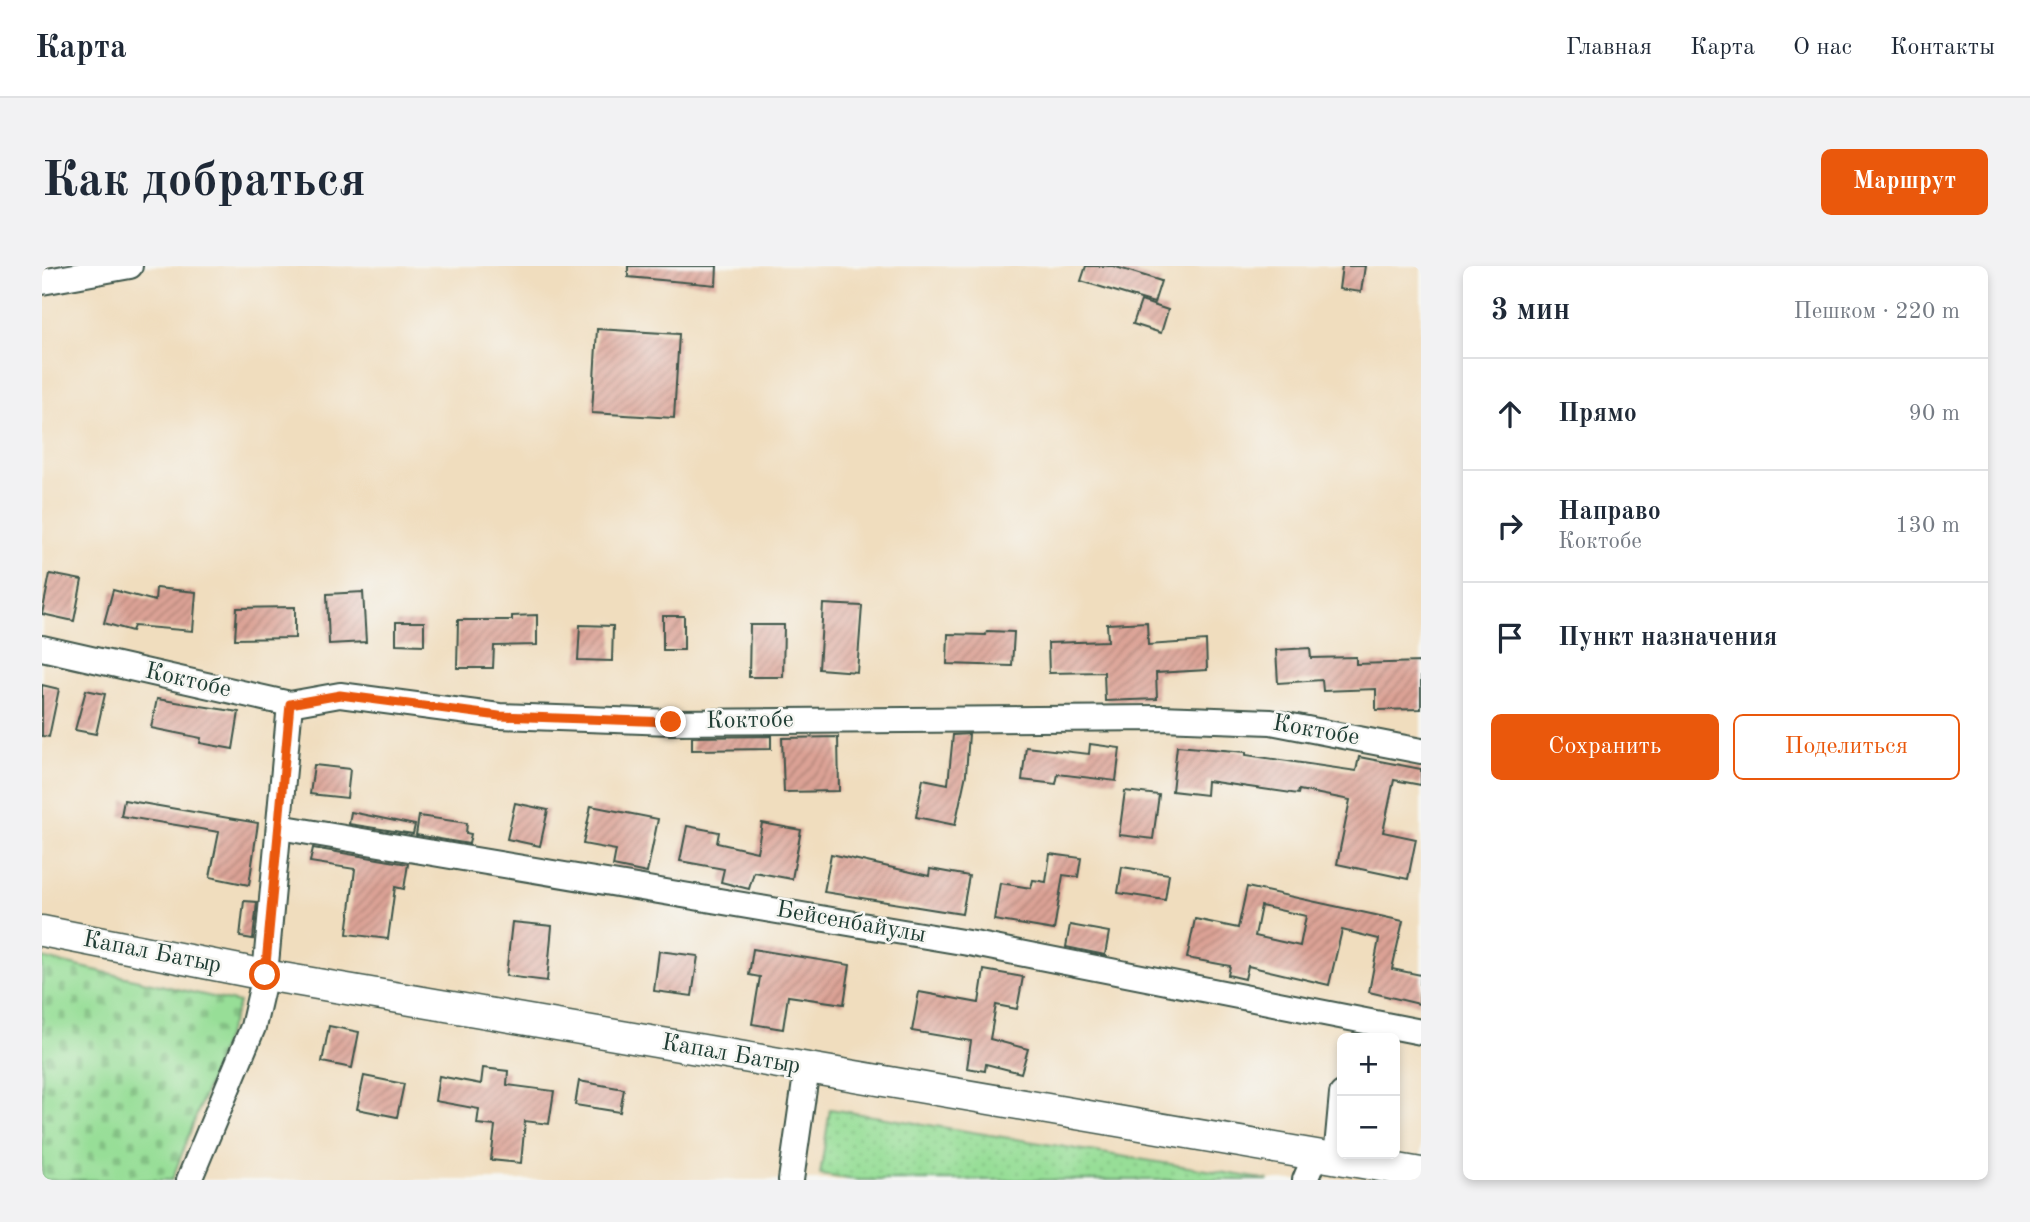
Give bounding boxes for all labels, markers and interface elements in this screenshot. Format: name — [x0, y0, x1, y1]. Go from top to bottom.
text: Карта — [35, 32, 127, 65]
text: Главная — [1566, 36, 1652, 60]
text: Карта — [1690, 36, 1755, 60]
text: О нас — [1793, 36, 1852, 60]
text: Контакты — [1890, 36, 1995, 60]
button: Маршрут — [1821, 149, 1988, 215]
text: Как добраться — [42, 158, 366, 207]
text: 3 мин — [1491, 296, 1570, 326]
text: Пешком · 220 m — [1794, 300, 1960, 323]
icon: ahead — [1491, 395, 1529, 433]
text: Прямо — [1558, 401, 1637, 427]
text: 90 m — [1909, 402, 1960, 425]
text: Направо — [1558, 499, 1661, 525]
icon: right — [1491, 507, 1529, 545]
text: 130 m — [1895, 514, 1960, 537]
text: Коктобе — [1558, 530, 1642, 553]
icon: arrive — [1491, 619, 1529, 657]
text: Пункт назначения — [1558, 625, 1777, 651]
street label: Коктобе — [143, 659, 233, 703]
route end — [655, 706, 686, 737]
street label: Коктобе — [706, 708, 794, 734]
street label: Коктобе — [1271, 712, 1361, 750]
button: Сохранить — [1491, 714, 1719, 780]
button: Поделиться — [1733, 714, 1960, 780]
street label: Бейсенбайулы — [774, 898, 928, 948]
street label: Капал Батыр — [81, 928, 223, 978]
route start — [249, 959, 280, 990]
street label: Капал Батыр — [660, 1031, 802, 1079]
map controls — [1337, 1033, 1400, 1159]
button: + — [1337, 1033, 1400, 1096]
button: − — [1337, 1096, 1400, 1159]

